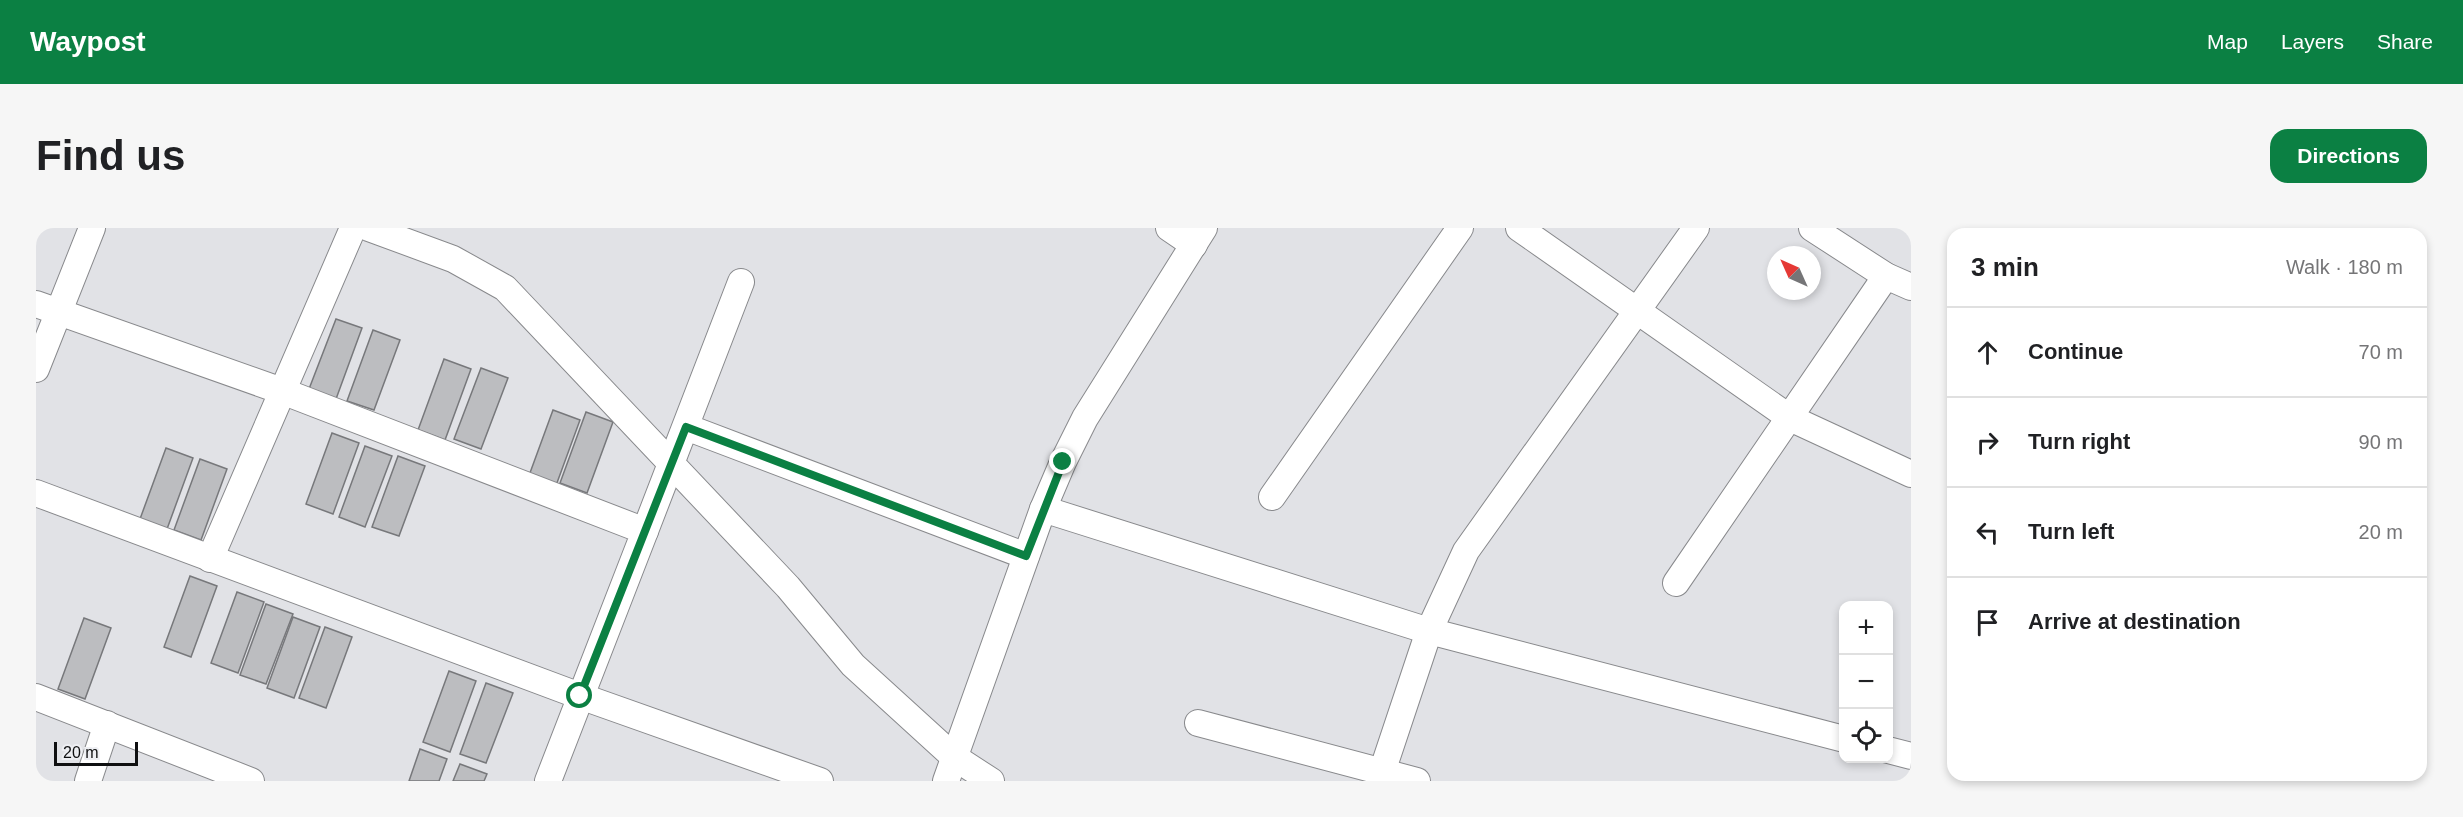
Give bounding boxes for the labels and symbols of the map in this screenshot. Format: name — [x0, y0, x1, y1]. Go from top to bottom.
north arrow — [1767, 246, 1821, 300]
route end — [1049, 448, 1075, 474]
route start — [566, 682, 592, 708]
scale bar — [54, 739, 138, 766]

